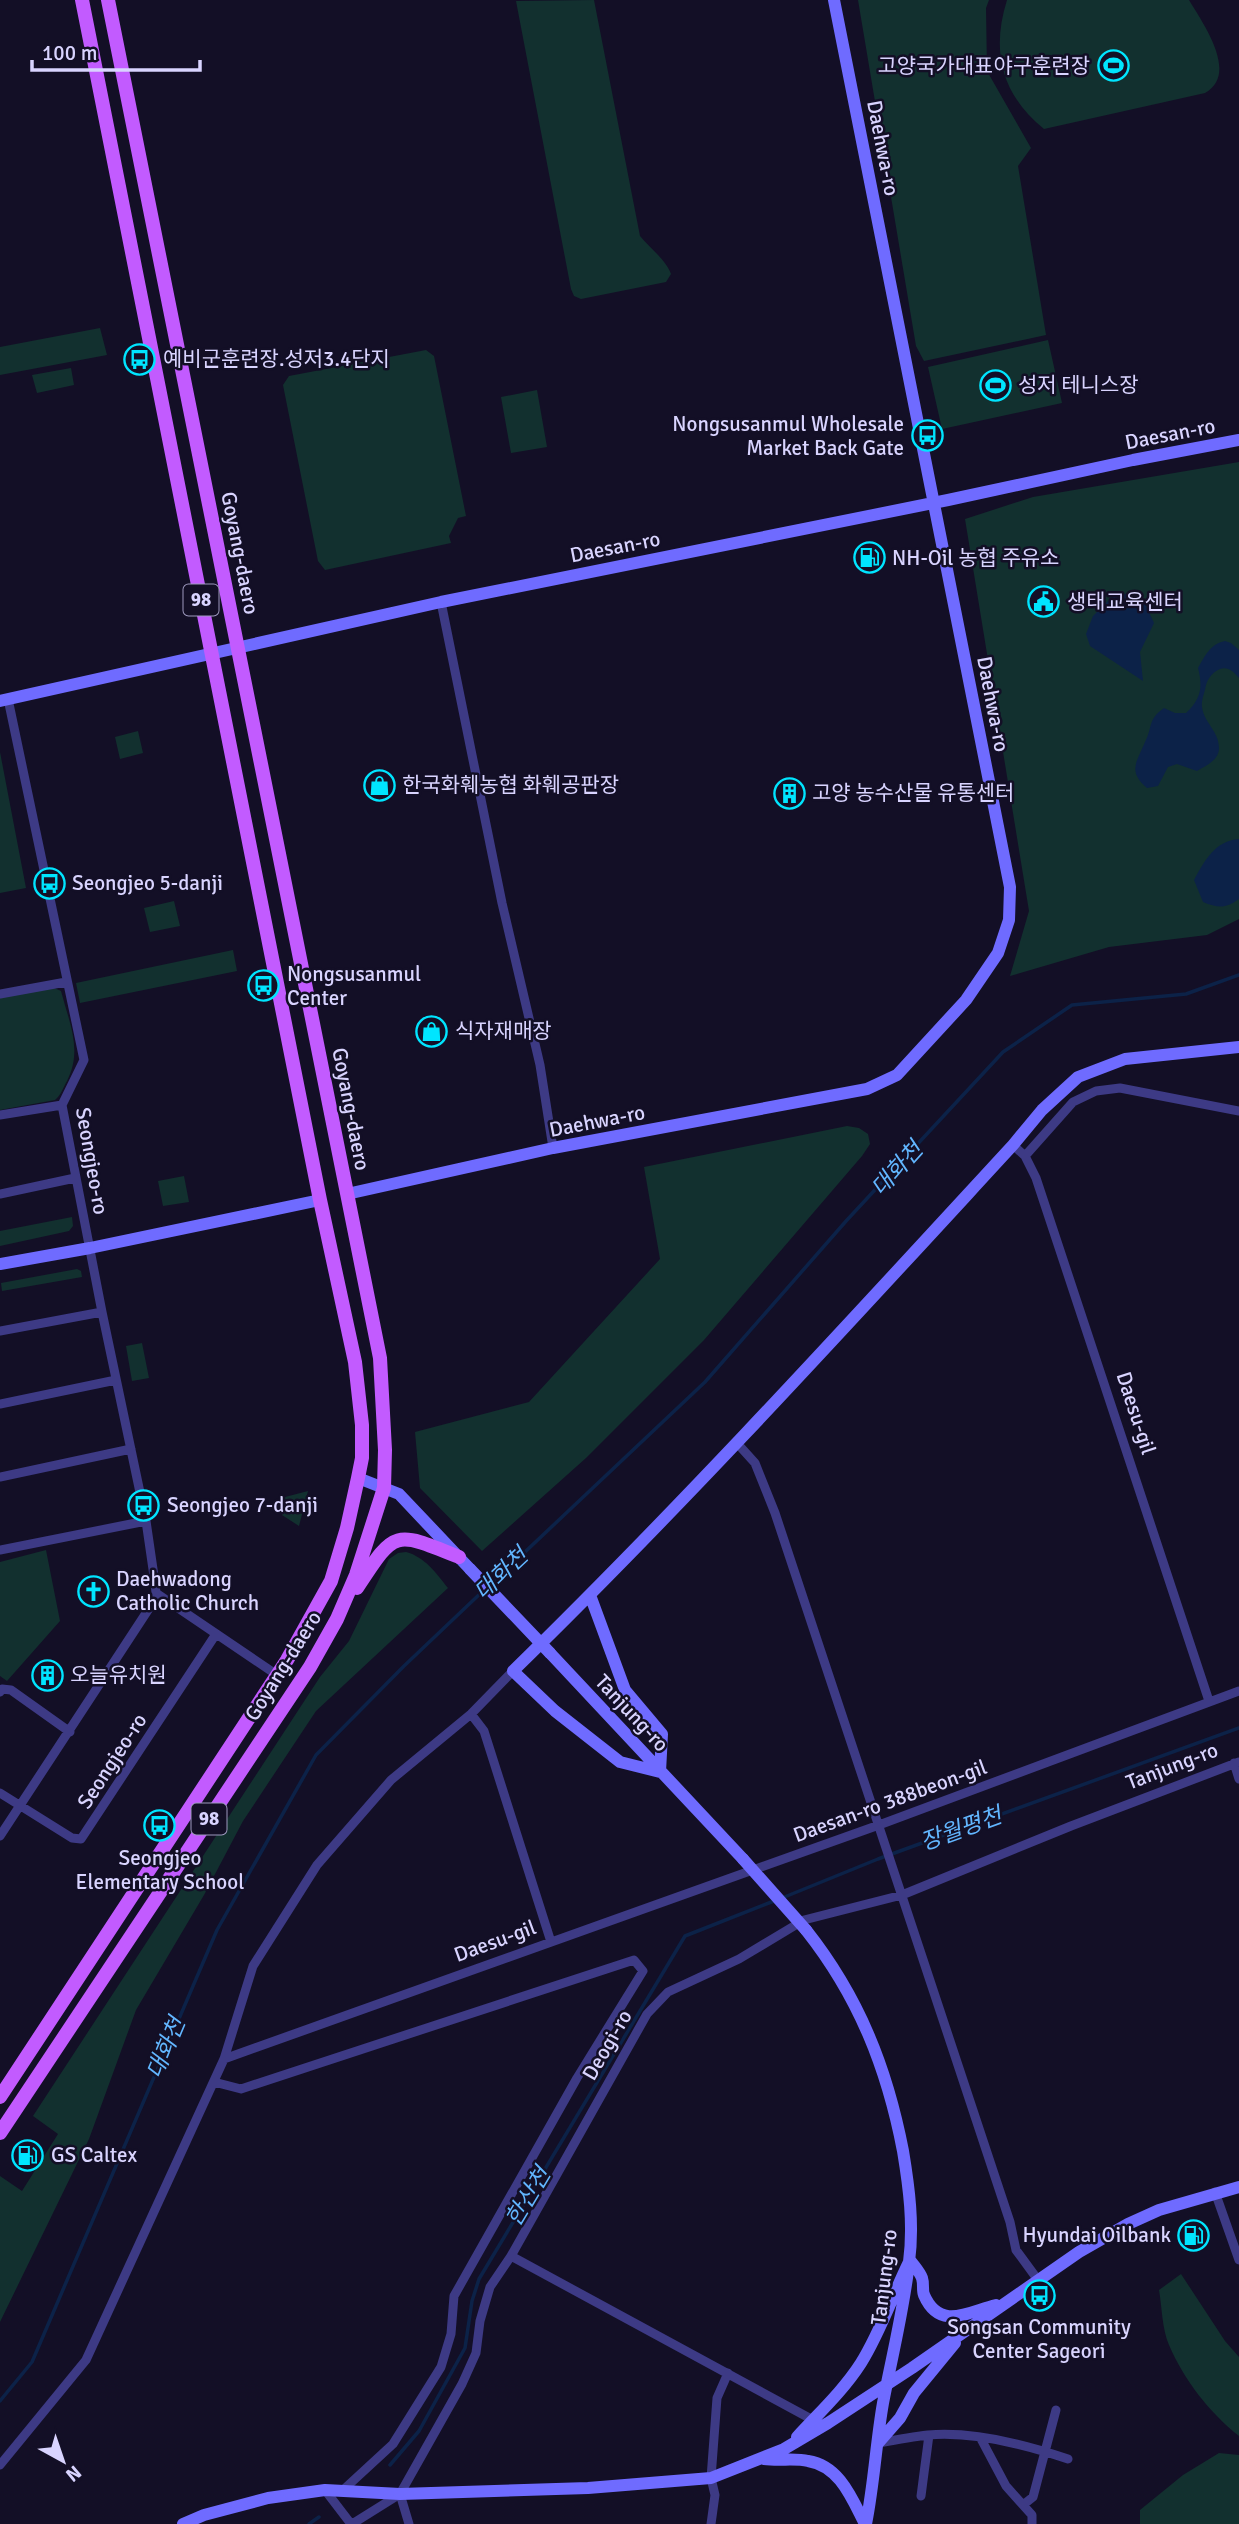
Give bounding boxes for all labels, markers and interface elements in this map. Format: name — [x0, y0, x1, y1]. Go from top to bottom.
scale bar — [32, 28, 200, 72]
text: 100 m — [42, 40, 97, 66]
sports icon: 고양국가대표야구훈련장 — [1096, 49, 1130, 83]
place label: 고양국가대표야구훈련장 — [877, 53, 1090, 79]
street label: Daehwa-ro — [861, 98, 905, 198]
bus stop icon: 예비군훈련장.성저3.4단지 — [123, 342, 157, 376]
place label: 예비군훈련장.성저3.4단지 — [163, 346, 390, 372]
sports icon: 성저 테니스장 — [978, 368, 1012, 402]
place label: 성저 테니스장 — [1018, 372, 1139, 398]
place label: Nongsusanmul Wholesale Market Back Gate — [672, 411, 904, 461]
street label: Daesan-ro — [1123, 413, 1217, 455]
bus stop icon: Nongsusanmul Wholesale Market Back Gate — [910, 419, 944, 453]
street label: Goyang-daero — [215, 489, 265, 617]
street label: Daesan-ro — [568, 526, 662, 568]
fuel station icon: NH-Oil 농협 주유소 — [852, 541, 886, 575]
place label: NH-Oil 농협 주유소 — [892, 545, 1059, 571]
road number: 98 — [184, 584, 218, 615]
public building icon: 생태교육센터 — [1027, 585, 1061, 619]
place label: 생태교육센터 — [1067, 589, 1183, 615]
street label: Daehwa-ro — [971, 654, 1015, 754]
shop icon: 한국화훼농협 화훼공판장 — [362, 768, 396, 802]
place label: 한국화훼농협 화훼공판장 — [402, 772, 619, 798]
building icon: 고양 농수산물 유통센터 — [772, 776, 806, 810]
place label: 고양 농수산물 유통센터 — [812, 780, 1014, 806]
bus stop icon: Seongjeo 5-danji — [32, 866, 66, 900]
place label: Seongjeo 5-danji — [72, 870, 223, 896]
place label: Nongsusanmul Center — [287, 961, 421, 1011]
bus stop icon: Nongsusanmul Center — [247, 969, 281, 1003]
shop icon: 식자재매장 — [415, 1014, 449, 1048]
place label: 식자재매장 — [455, 1018, 552, 1044]
street label: Goyang-daero — [326, 1045, 376, 1173]
street label: Daehwa-ro — [547, 1099, 647, 1143]
street label: Seongjeo-ro — [70, 1105, 114, 1217]
water label: 대화천 — [865, 1134, 931, 1202]
street label: Daesu-gil — [1110, 1368, 1162, 1458]
bus stop icon: Seongjeo 7-danji — [127, 1488, 161, 1522]
place label: Seongjeo 7-danji — [167, 1492, 318, 1518]
water label: 대화천 — [468, 1540, 536, 1606]
place label: Daehwadong Catholic Church — [116, 1566, 259, 1616]
church icon: Daehwadong Catholic Church — [76, 1574, 110, 1608]
street label: Goyang-daero — [239, 1606, 327, 1726]
building icon: 오늘유치원 — [30, 1658, 64, 1692]
place label: 오늘유치원 — [70, 1662, 167, 1688]
street label: Tanjung-ro — [590, 1669, 674, 1757]
street label: Seongjeo-ro — [72, 1708, 152, 1814]
street label: Tanjung-ro — [1122, 1737, 1222, 1795]
street label: Daesan-ro 388beon-gil — [790, 1754, 990, 1848]
water label: 장월평천 — [916, 1800, 1008, 1857]
road number: 98 — [192, 1803, 227, 1834]
bus stop icon: Seongjeo Elementary School — [143, 1809, 177, 1843]
place label: Seongjeo Elementary School — [76, 1845, 244, 1895]
street label: Daesu-gil — [450, 1914, 540, 1968]
street label: Deogi-ro — [576, 2005, 638, 2085]
water label: 대화천 — [140, 2011, 193, 2083]
fuel station icon: GS Caltex — [11, 2138, 45, 2172]
place label: GS Caltex — [51, 2142, 137, 2168]
water label: 한산천 — [499, 2160, 558, 2232]
fuel station icon: Hyundai Oilbank — [1177, 2218, 1211, 2252]
place label: Hyundai Oilbank — [1022, 2222, 1171, 2248]
street label: Tanjung-ro — [865, 2228, 903, 2326]
bus stop icon: Songsan Community Center Sageori — [1022, 2278, 1056, 2312]
place label: Songsan Community Center Sageori — [947, 2314, 1131, 2364]
north arrow — [28, 2426, 98, 2496]
text: N — [61, 2460, 86, 2487]

